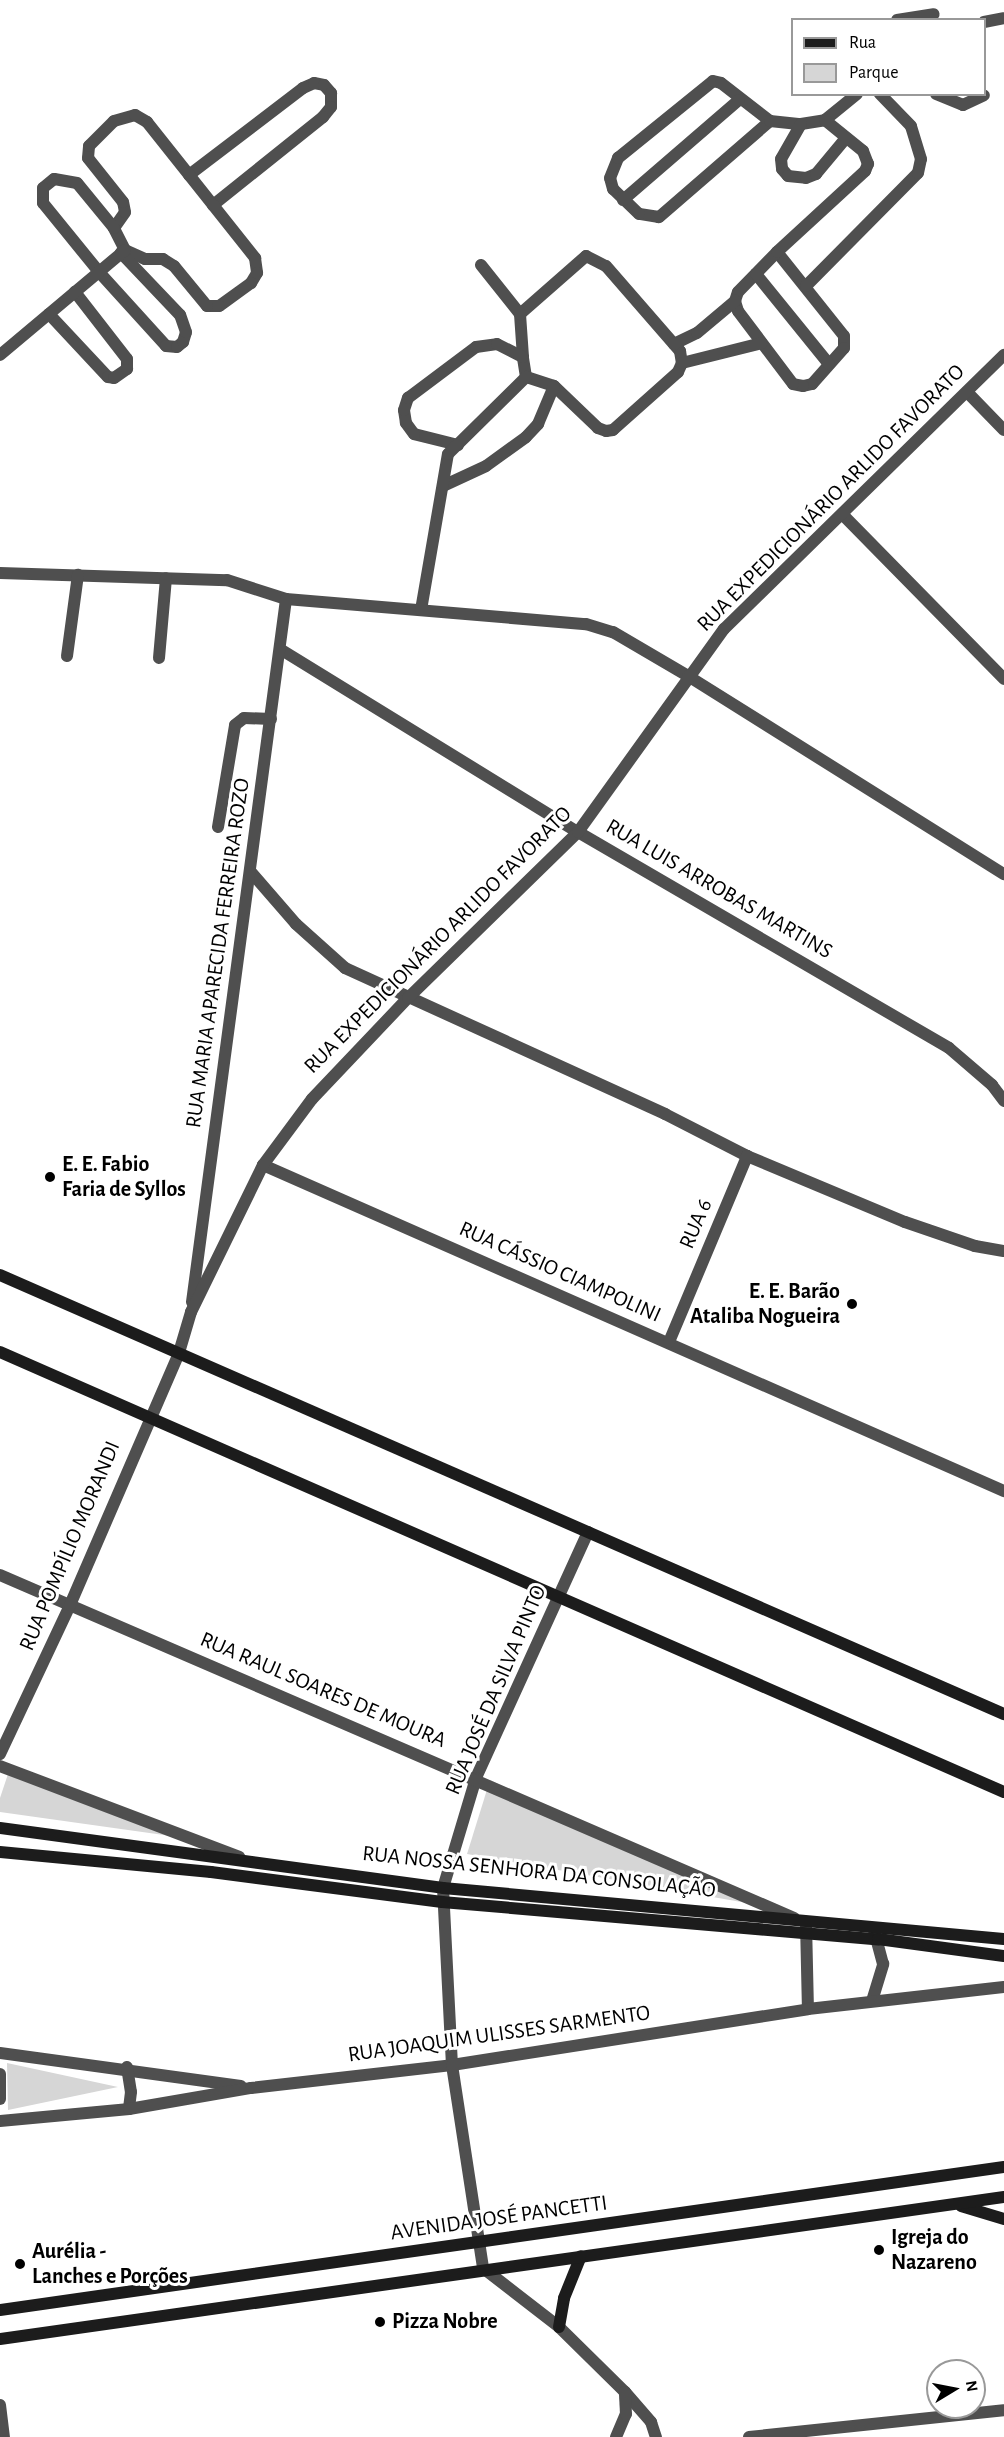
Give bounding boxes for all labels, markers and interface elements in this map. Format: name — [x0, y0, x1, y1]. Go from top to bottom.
legend — [791, 18, 986, 96]
text: Rua — [849, 34, 876, 52]
text: Parque — [849, 64, 898, 82]
street label: RUA EXPEDICIONÁRIO ARLIDO FAVORATO — [692, 359, 970, 637]
street label: RUA MARIA APARECIDA FERREIRA ROZO — [180, 776, 256, 1130]
street label: RUA EXPEDICIONÁRIO ARLIDO FAVORATO — [299, 801, 577, 1079]
street label: RUA LUIS ARROBAS MARTINS — [601, 813, 837, 965]
place label: E. E. Fabio Faria de Syllos — [62, 1151, 186, 1202]
marker: E. E. Fabio Faria de Syllos — [43, 1170, 57, 1184]
street label: RUA 6 — [674, 1195, 718, 1253]
street label: RUA CÁSSIO CIAMPOLINI — [455, 1216, 665, 1328]
place label: E. E. Barão Ataliba Nogueira — [690, 1278, 840, 1330]
marker: E. E. Barão Ataliba Nogueira — [845, 1297, 859, 1311]
street label: RUA POMPÍLIO MORANDI — [14, 1437, 126, 1655]
street label: RUA JOSÉ DA SILVA PINTO — [440, 1581, 552, 1799]
street label: RUA RAUL SOARES DE MOURA — [196, 1626, 450, 1754]
street label: RUA NOSSA SENHORA DA CONSOLAÇÃO — [361, 1840, 717, 1904]
street label: RUA JOAQUIM ULISSES SARMENTO — [346, 2000, 652, 2068]
street label: AVENIDA JOSÉ PANCETTI — [389, 2190, 609, 2246]
place label: Igreja do Nazareno — [891, 2224, 977, 2276]
place label: Aurélia - Lanches e Porções — [32, 2238, 188, 2290]
marker: Igreja do Nazareno — [872, 2243, 886, 2257]
marker: Aurélia - Lanches e Porções — [13, 2257, 27, 2271]
place label: Pizza Nobre — [392, 2309, 498, 2335]
marker: Pizza Nobre — [373, 2315, 387, 2329]
north arrow — [926, 2359, 986, 2419]
text: N — [963, 2379, 981, 2393]

